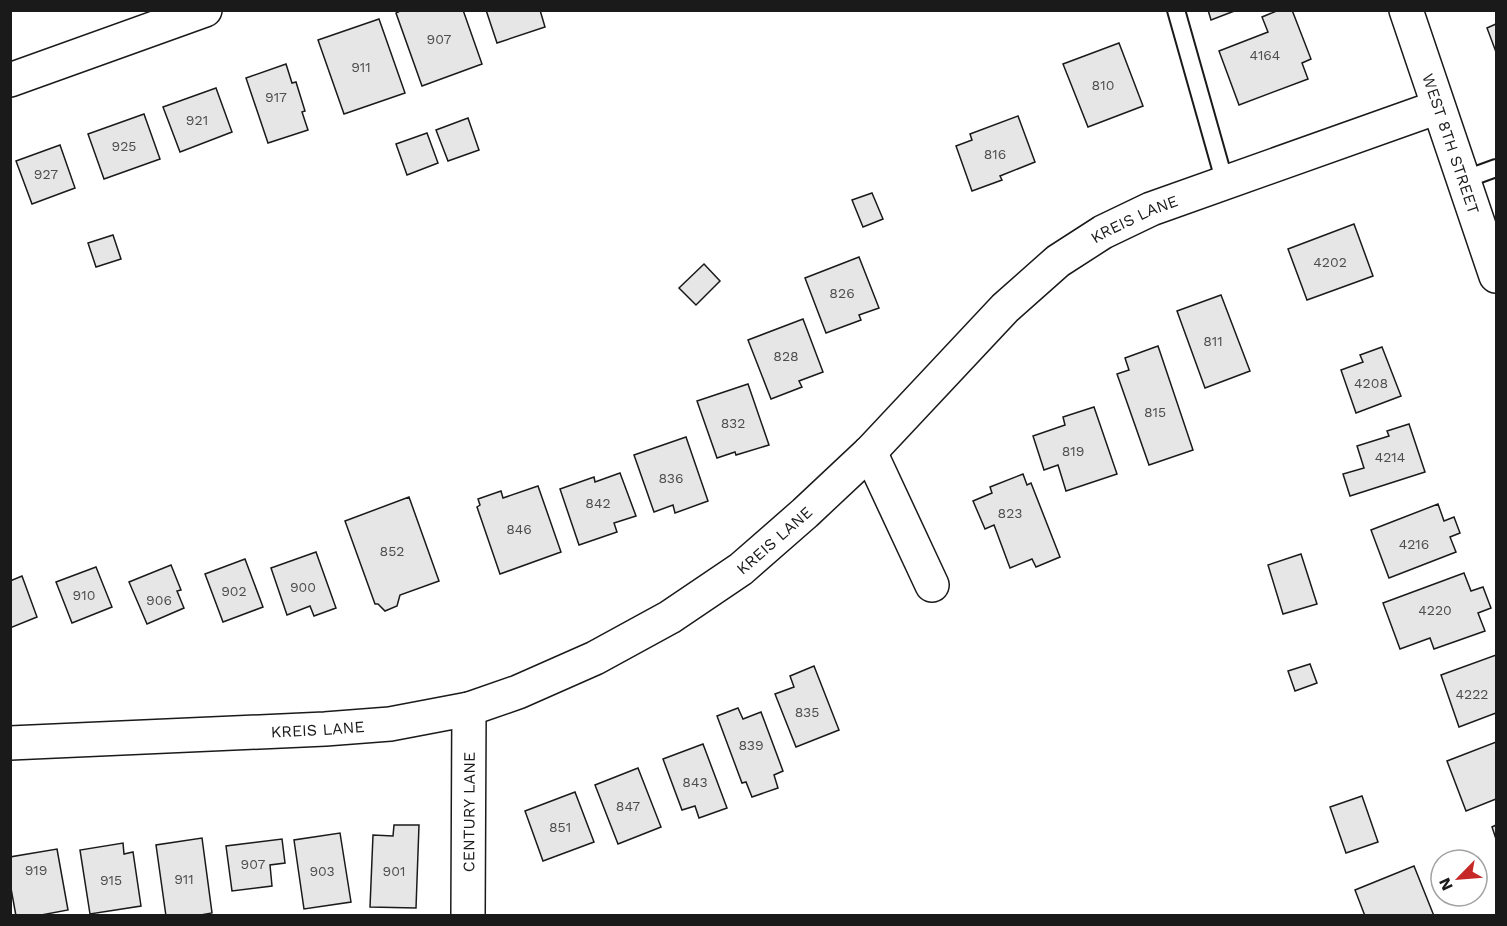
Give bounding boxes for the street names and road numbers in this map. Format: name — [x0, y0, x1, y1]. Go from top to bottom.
street label: WEST 8TH STREET — [1418, 71, 1483, 217]
street label: KREIS LANE — [1087, 191, 1180, 247]
street label: KREIS LANE — [733, 502, 816, 579]
street label: KREIS LANE — [270, 717, 365, 741]
street label: CENTURY LANE — [459, 752, 479, 872]

